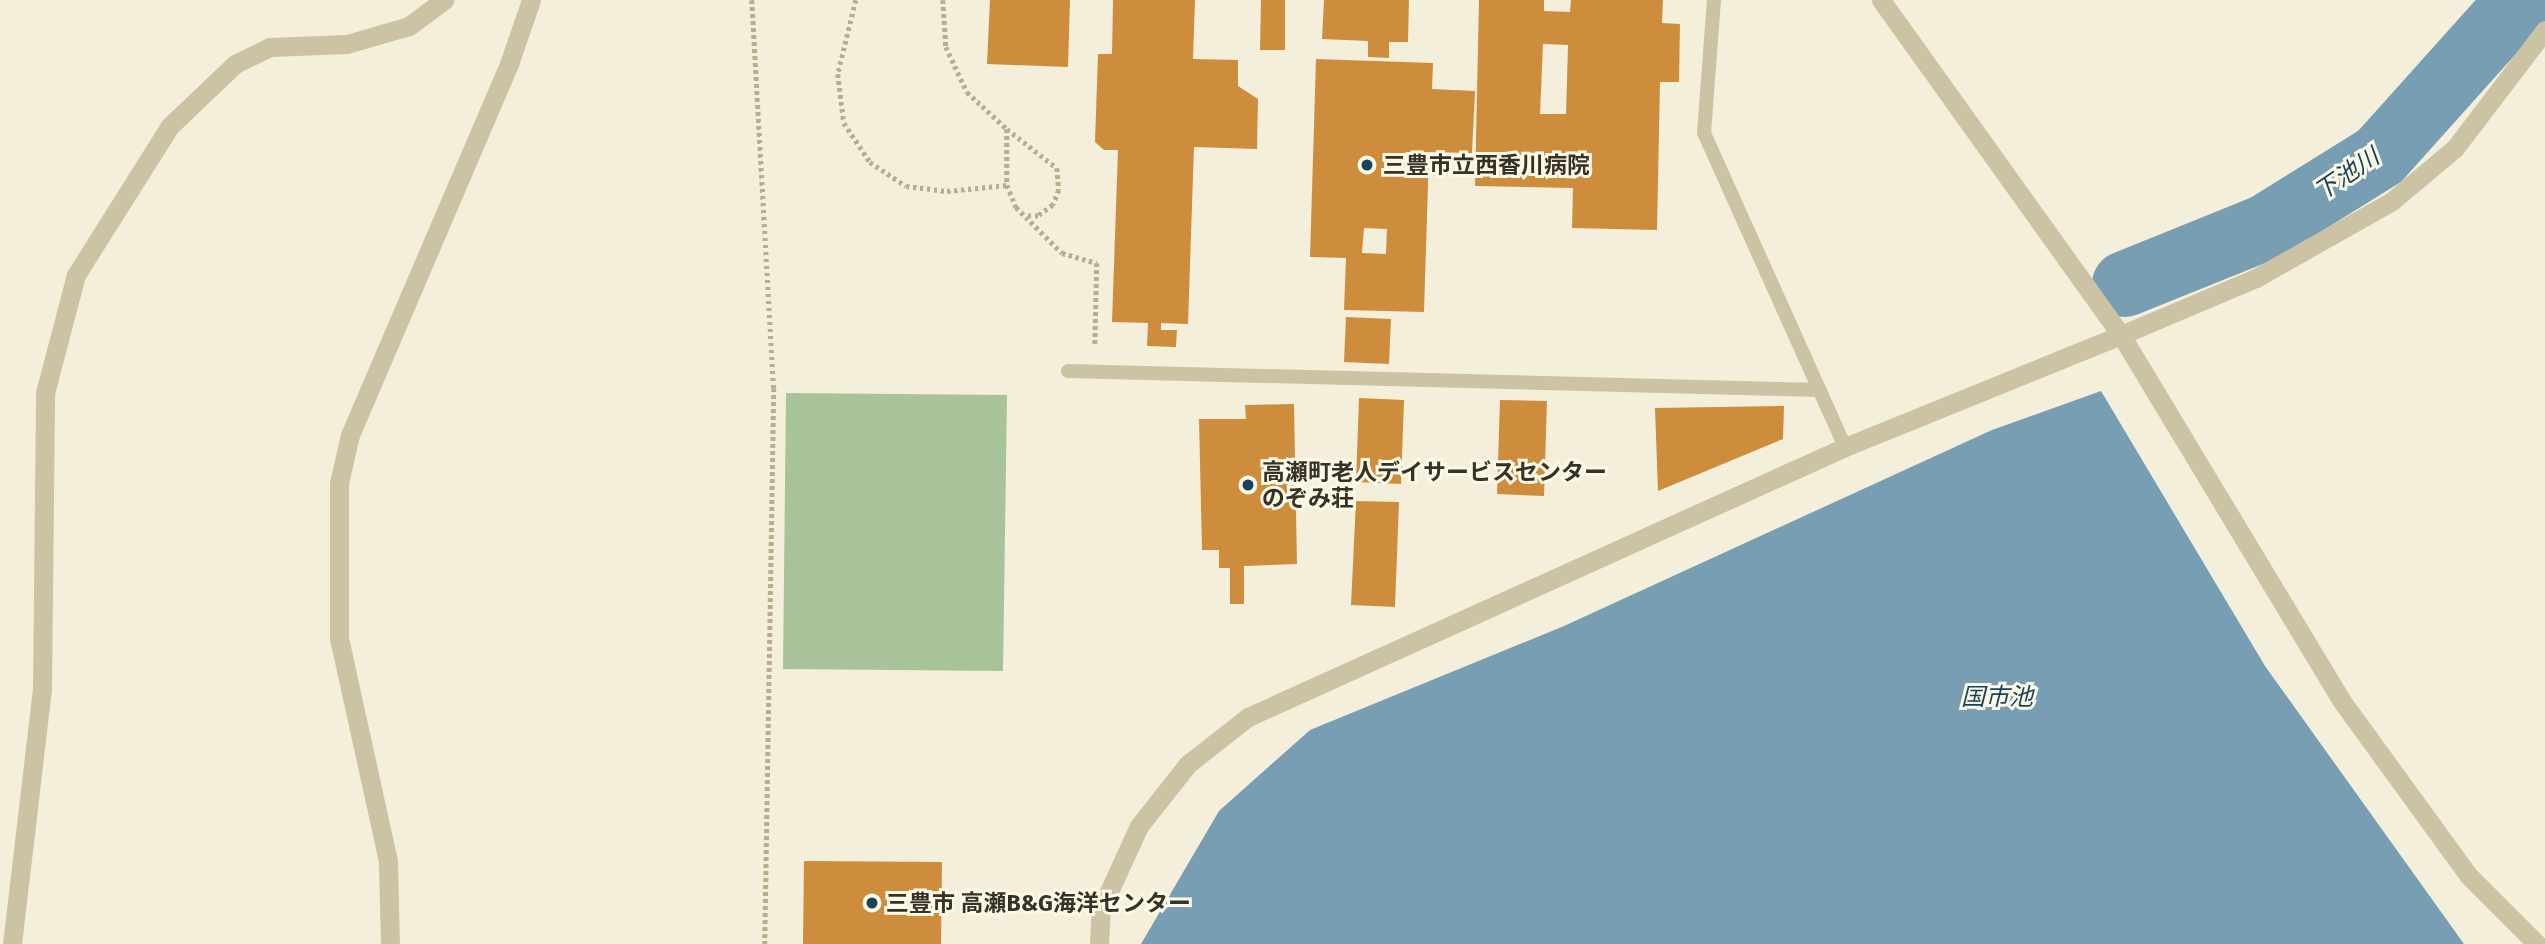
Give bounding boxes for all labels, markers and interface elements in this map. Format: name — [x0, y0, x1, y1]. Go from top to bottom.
water label: 下池川 — [2309, 143, 2385, 207]
place label: 三豊市立西香川病院 — [1383, 151, 1590, 179]
marker: 三豊市立西香川病院 — [1357, 155, 1377, 175]
place label: 高瀬町老人デイサービスセンター のぞみ荘 — [1262, 458, 1607, 512]
marker: 高瀬町老人デイサービスセンター のぞみ荘 — [1240, 477, 1256, 493]
water label: 国市池 — [1961, 684, 2033, 712]
place label: 三豊市 高瀬B&G海洋センター — [886, 889, 1191, 917]
marker: 三豊市 高瀬B&G海洋センター — [864, 895, 880, 911]

